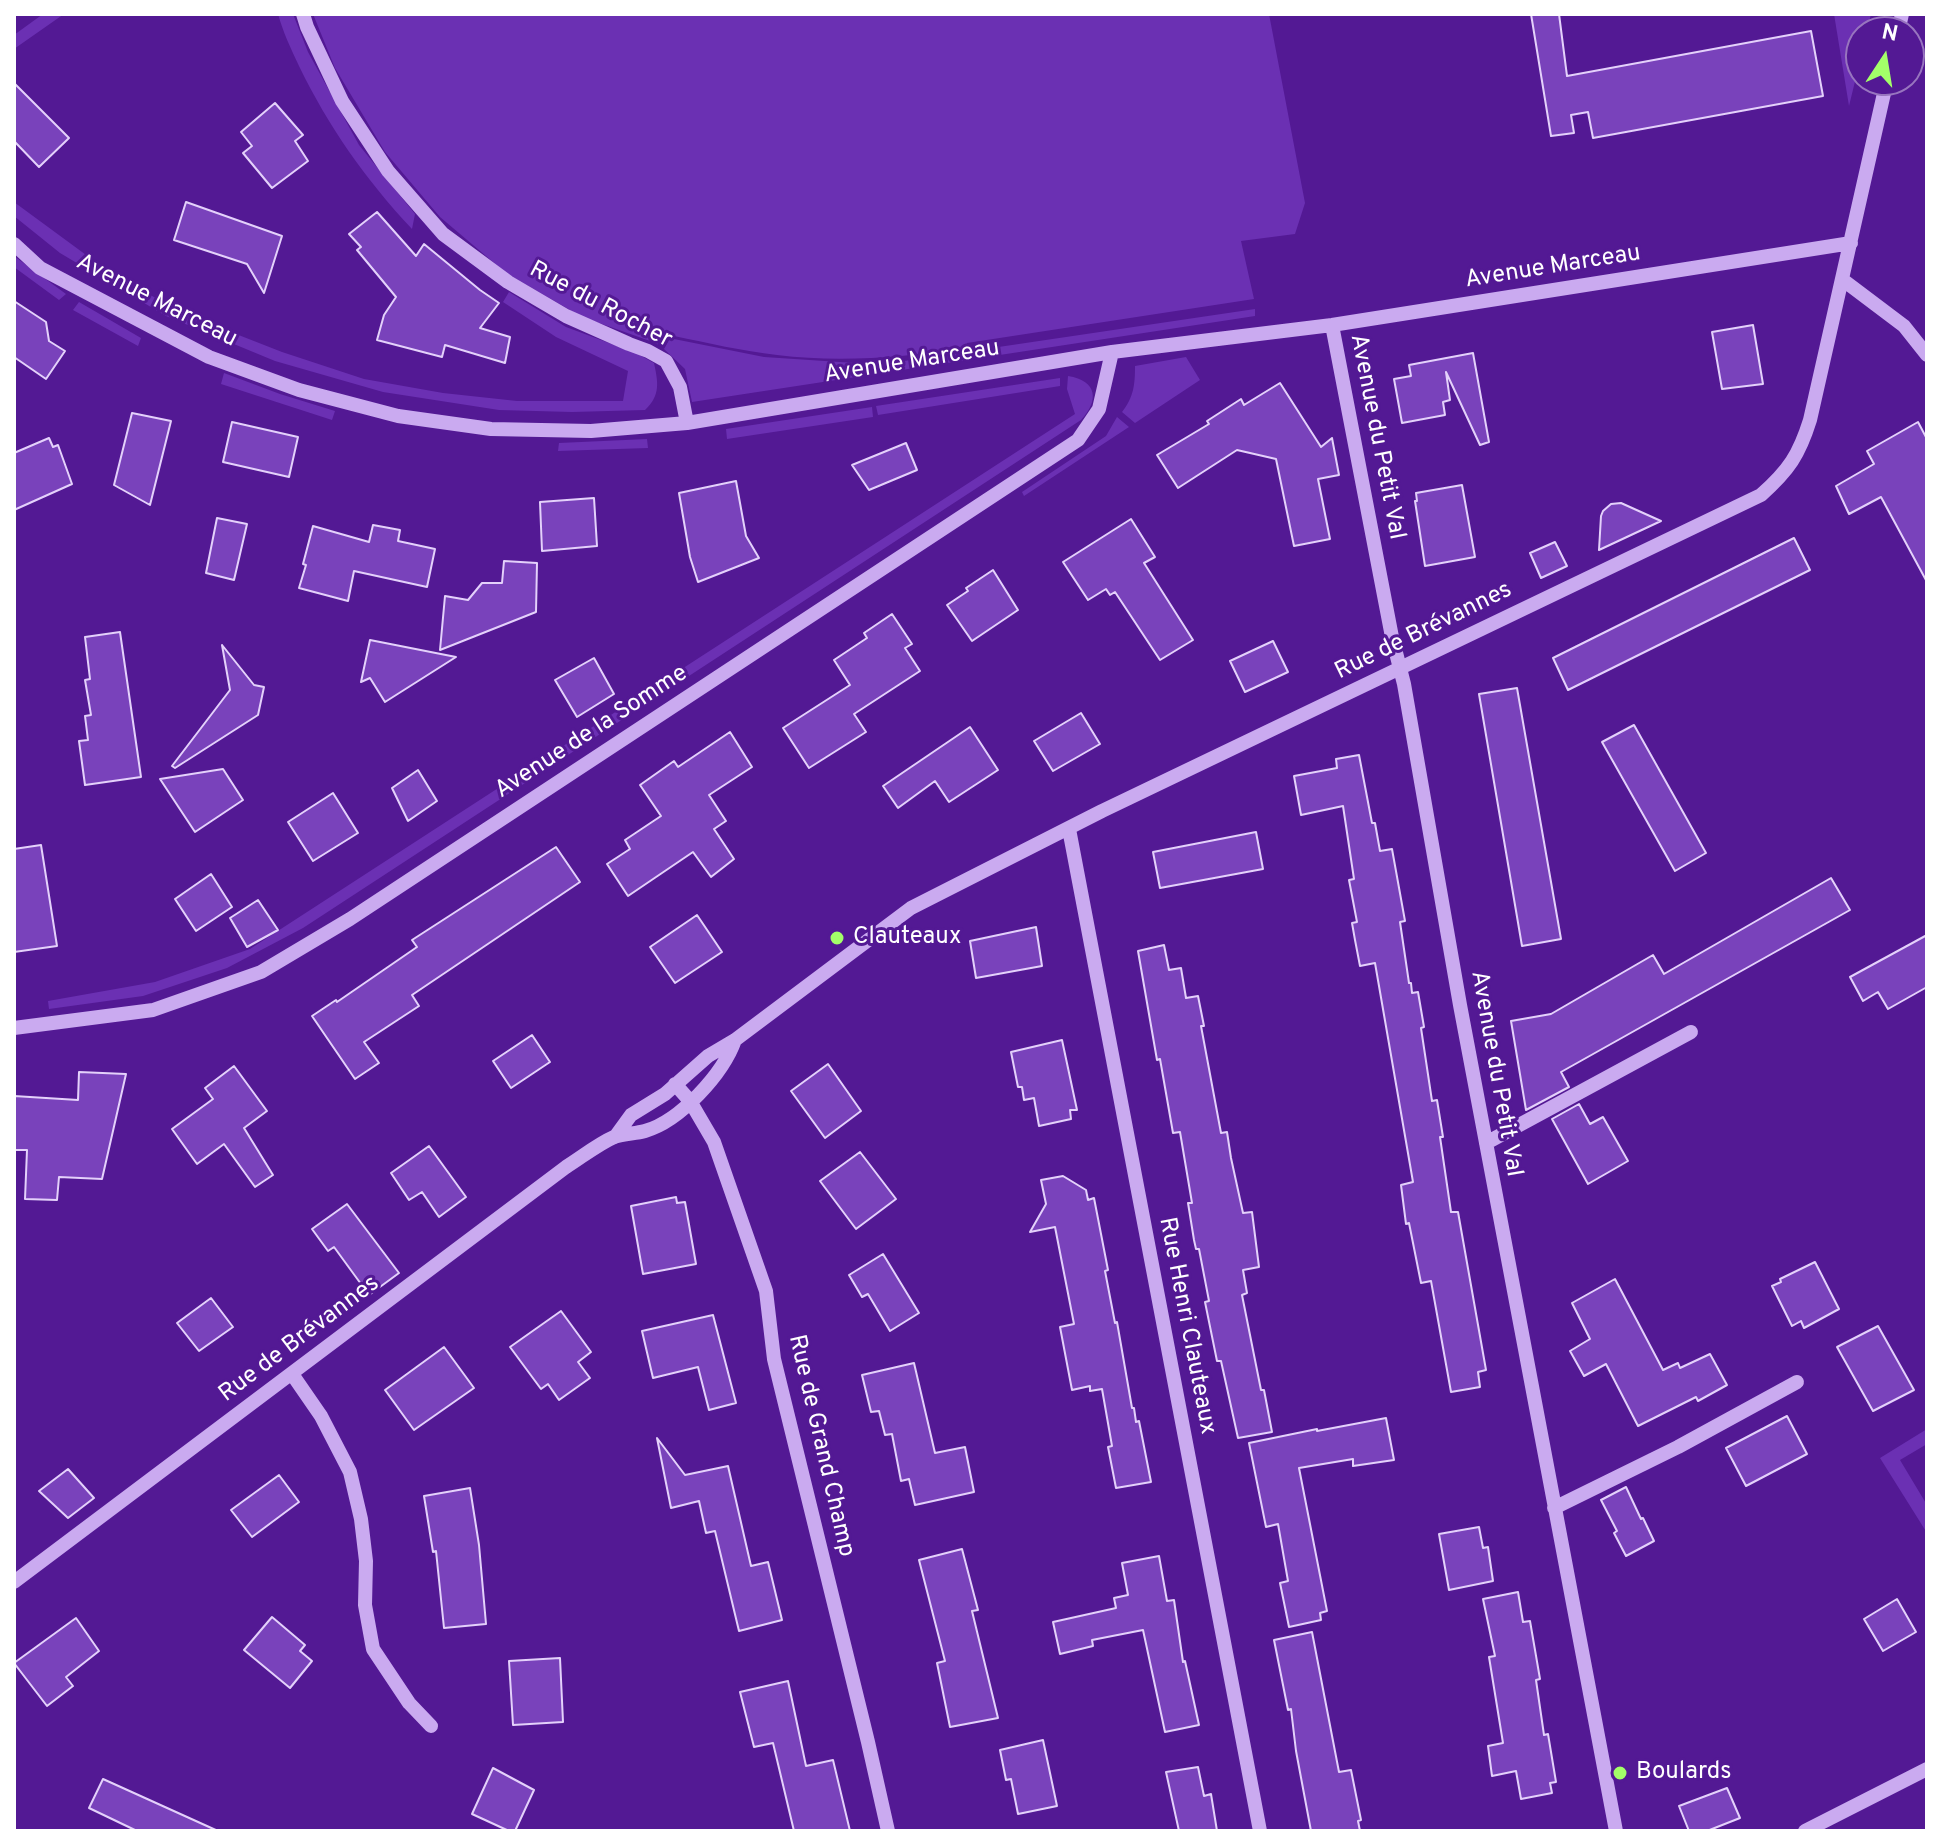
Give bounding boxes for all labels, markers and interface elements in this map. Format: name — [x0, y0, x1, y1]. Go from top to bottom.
north arrow — [1845, 16, 1925, 96]
text: N — [1879, 19, 1900, 49]
street label: Avenue Marceau — [1463, 240, 1643, 296]
street label: Avenue Marceau — [71, 249, 241, 355]
street label: Rue du Rocher — [524, 256, 676, 356]
street label: Avenue du Petit Val — [1342, 332, 1410, 542]
street label: Avenue Marceau — [822, 335, 1002, 391]
street label: Rue de Brévannes — [1331, 577, 1517, 687]
street label: Avenue de la Somme — [490, 660, 694, 806]
place label: Clauteaux — [853, 924, 961, 952]
marker: Clauteaux — [828, 929, 846, 947]
street label: Avenue du Petit Val — [1463, 969, 1527, 1179]
street label: Rue Henri Clauteaux — [1151, 1215, 1221, 1437]
street label: Rue de Brévannes — [214, 1270, 386, 1410]
street label: Rue de Grand Champ — [780, 1332, 860, 1560]
place label: Boulards — [1636, 1759, 1732, 1787]
marker: Boulards — [1611, 1764, 1629, 1782]

